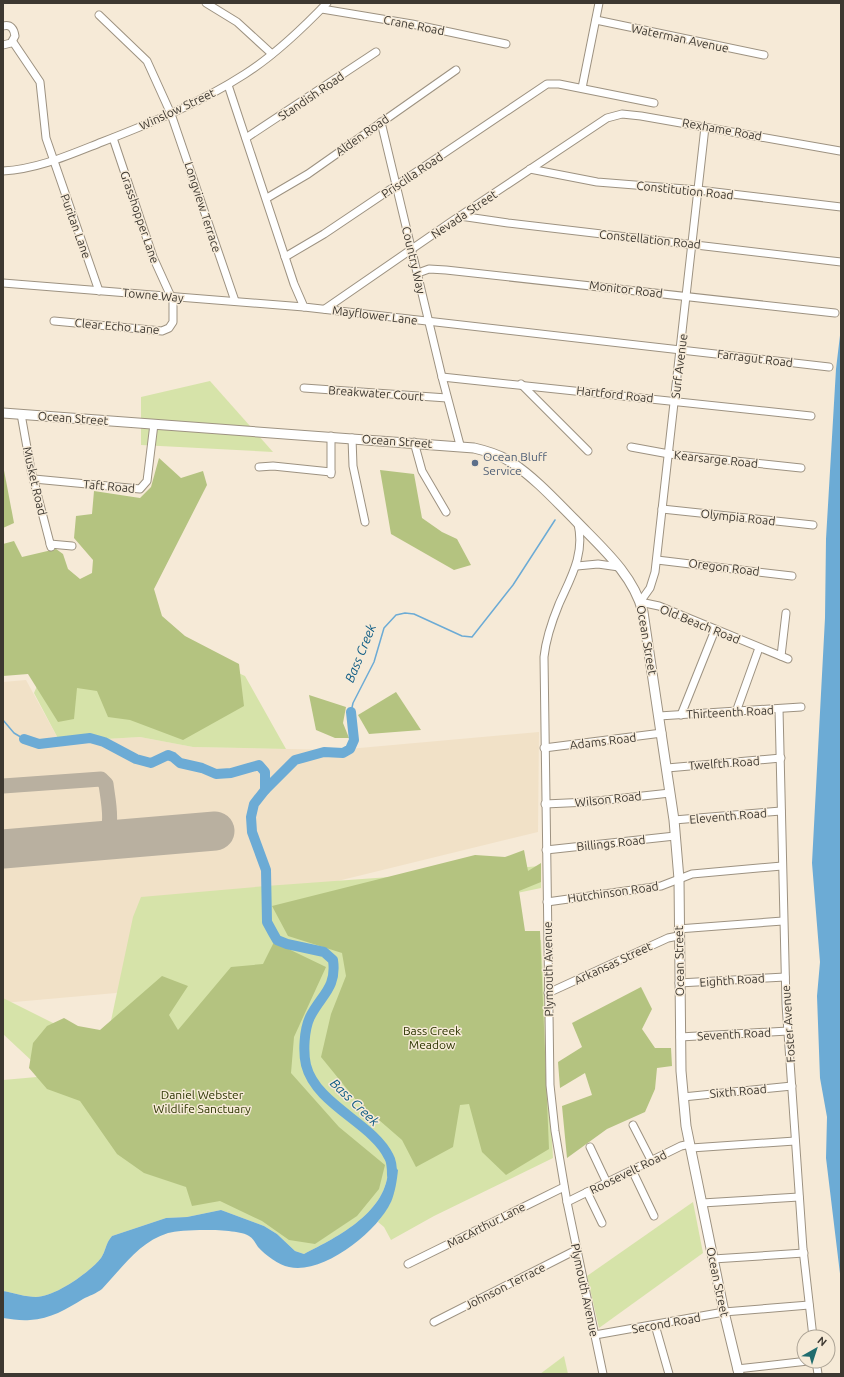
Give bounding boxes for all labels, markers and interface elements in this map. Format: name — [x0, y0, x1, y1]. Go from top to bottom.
street label: Crane Road — [382, 13, 446, 37]
street label: Waterman Avenue — [630, 21, 730, 55]
street label: Standish Road — [276, 69, 346, 123]
street label: Winslow Street — [137, 86, 217, 132]
street label: Alden Road — [333, 112, 391, 158]
street label: Rexhame Road — [681, 116, 763, 142]
street label: Priscilla Road — [379, 150, 445, 200]
street label: Longview Terrace — [182, 160, 224, 254]
street label: Grasshopper Lane — [118, 169, 162, 265]
street label: Constitution Road — [636, 178, 734, 202]
street label: Nevada Street — [429, 187, 500, 241]
street label: Puritan Lane — [58, 192, 94, 260]
street label: Country Way — [400, 225, 428, 295]
street label: Constellation Road — [599, 227, 701, 251]
street label: Monitor Road — [589, 278, 663, 300]
street label: Towne Way — [122, 286, 184, 304]
street label: Mayflower Lane — [331, 303, 419, 327]
street label: Clear Echo Lane — [74, 316, 160, 336]
street label: Surf Avenue — [669, 333, 689, 399]
street label: Farragut Road — [716, 347, 794, 369]
street label: Breakwater Court — [328, 383, 424, 403]
street label: Hartford Road — [576, 383, 654, 405]
street label: Ocean Street — [37, 409, 109, 427]
street label: Ocean Street — [361, 432, 433, 450]
street label: Musket Road — [21, 445, 49, 517]
street label: Kearsarge Road — [673, 448, 759, 470]
place label: Ocean Bluff Service — [483, 450, 548, 477]
marker: Ocean Bluff Service — [470, 458, 480, 468]
street label: Taft Road — [82, 477, 136, 495]
street label: Olympia Road — [700, 507, 776, 527]
street label: Oregon Road — [688, 556, 760, 578]
street label: Old Beach Road — [658, 602, 742, 646]
street label: Ocean Street — [634, 604, 660, 676]
water label: Bass Creek — [342, 621, 378, 684]
street label: Thirteenth Road — [686, 703, 774, 721]
street label: Adams Road — [569, 730, 637, 752]
street label: Twelfth Road — [688, 754, 760, 772]
street label: Wilson Road — [574, 789, 642, 809]
street label: Eleventh Road — [689, 806, 767, 826]
street label: Billings Road — [576, 833, 646, 853]
street label: Hutchinson Road — [567, 879, 659, 905]
street label: Plymouth Avenue — [541, 921, 555, 1017]
street label: Ocean Street — [672, 925, 686, 996]
street label: Arkansas Street — [572, 939, 654, 987]
street label: Eighth Road — [699, 971, 765, 989]
street label: Foster Avenue — [779, 985, 797, 1063]
park label: Bass Creek Meadow — [403, 1024, 461, 1051]
street label: Seventh Road — [697, 1026, 771, 1042]
water label: Bass Creek — [328, 1075, 382, 1129]
street label: Sixth Road — [709, 1082, 767, 1100]
park label: Daniel Webster Wildlife Sanctuary — [153, 1088, 251, 1115]
street label: Roosevelt Road — [587, 1148, 669, 1196]
street label: MacArthur Lane — [445, 1200, 527, 1250]
street label: Plymouth Avenue — [569, 1242, 601, 1338]
street label: Ocean Street — [704, 1246, 732, 1318]
street label: Johnson Terrace — [463, 1260, 547, 1312]
street label: Second Road — [631, 1311, 701, 1335]
north arrow — [796, 1329, 836, 1369]
text: N — [815, 1334, 829, 1348]

